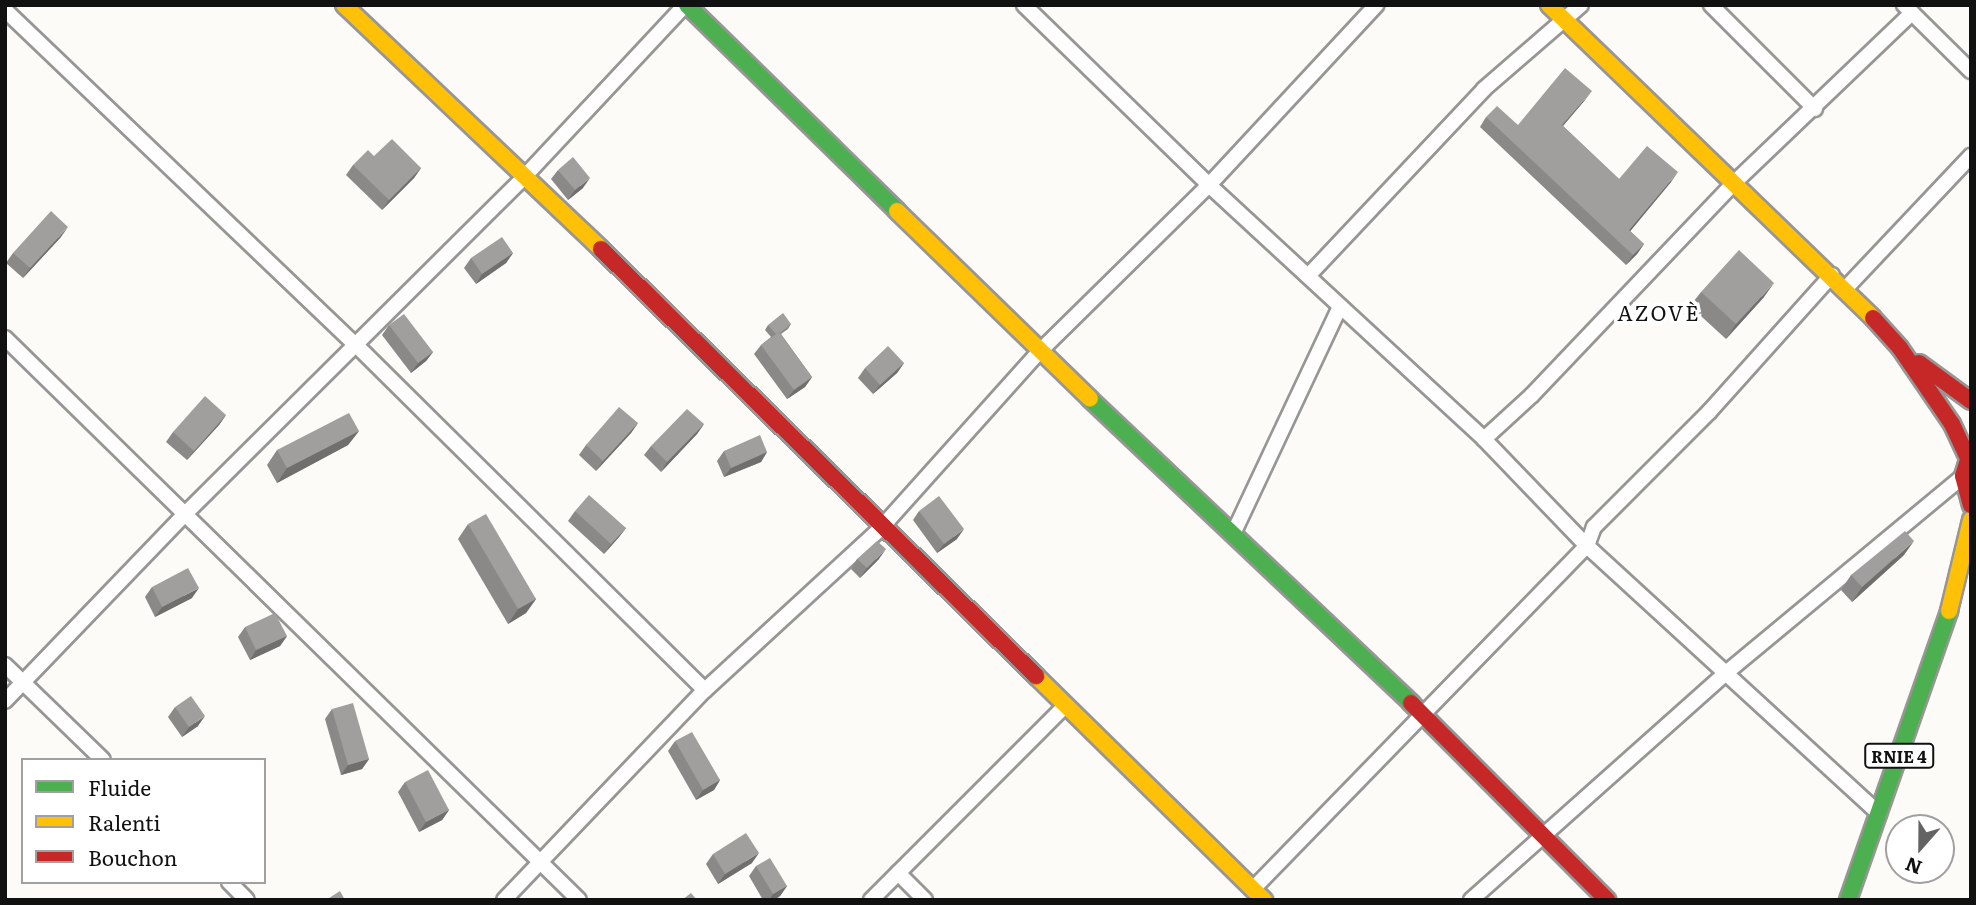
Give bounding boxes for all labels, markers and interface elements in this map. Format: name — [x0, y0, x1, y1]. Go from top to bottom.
district label: AZOVÈ — [1618, 299, 1700, 325]
road number: RNIE 4 — [1864, 744, 1934, 768]
legend — [21, 758, 266, 884]
text: Fluide — [88, 771, 151, 802]
text: Ralenti — [88, 806, 161, 837]
north arrow — [1885, 814, 1955, 884]
text: Bouchon — [88, 841, 177, 872]
text: N — [1901, 851, 1926, 883]

